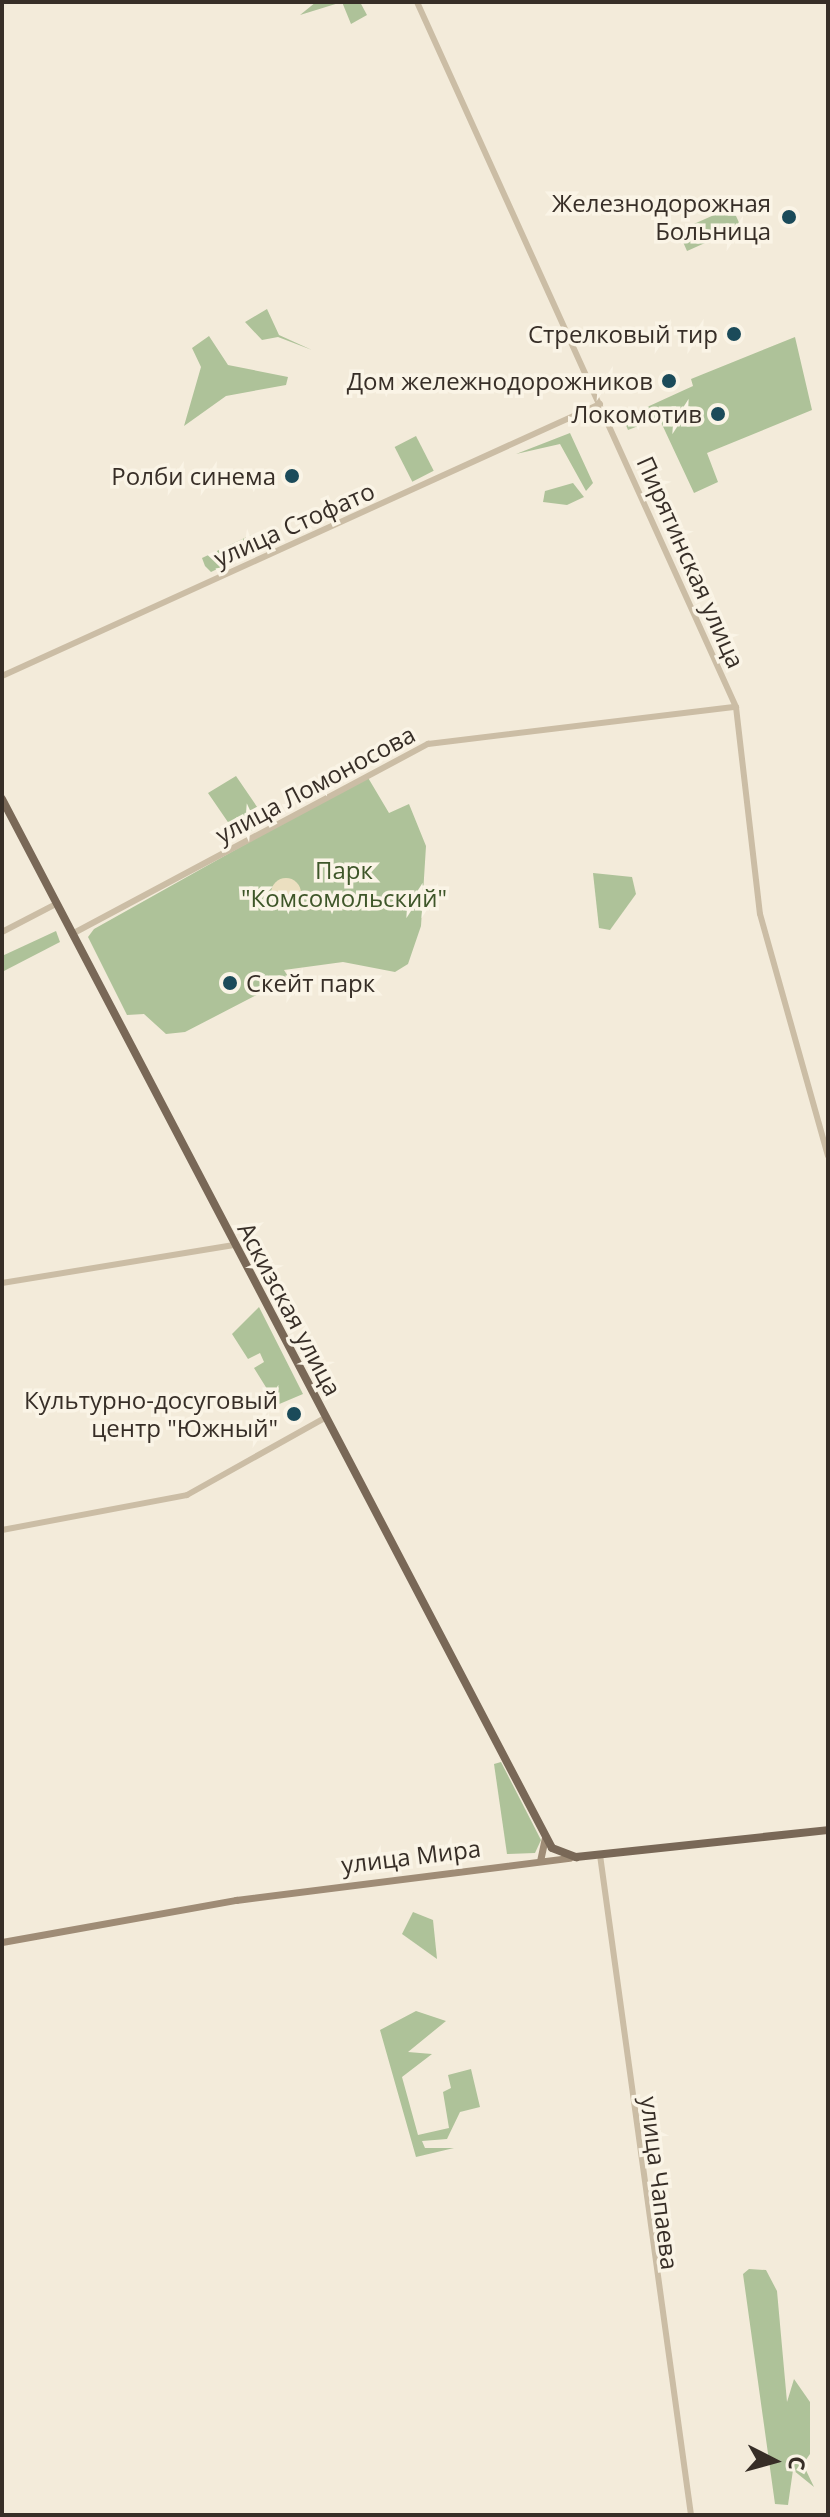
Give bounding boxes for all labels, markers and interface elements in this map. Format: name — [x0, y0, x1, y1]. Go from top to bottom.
place label: Железнодорожная Больница — [552, 189, 771, 245]
marker: Железнодорожная Больница — [778, 206, 800, 228]
place label: Стрелковый тир — [528, 320, 718, 348]
marker: Стрелковый тир — [725, 325, 743, 343]
place label: Дом жележнодорожников — [347, 367, 653, 395]
marker: Дом жележнодорожников — [660, 372, 678, 390]
place label: Локомотив — [571, 400, 702, 428]
marker: Локомотив — [709, 405, 727, 423]
street label: Пирятинская улица — [631, 452, 751, 672]
place label: Ролби синема — [111, 462, 276, 490]
marker: Ролби синема — [283, 467, 301, 485]
street label: улица Стофато — [209, 476, 379, 572]
street label: улица Ломоносова — [210, 719, 420, 849]
park label: Парк "Комсомольский" — [241, 856, 447, 912]
place label: Скейт парк — [246, 969, 375, 997]
marker: Скейт парк — [221, 974, 239, 992]
street label: Аскизская улица — [232, 1217, 348, 1401]
place label: Культурно-досуговый центр "Южный" — [24, 1386, 278, 1442]
marker: Культурно-досуговый центр "Южный" — [285, 1405, 303, 1423]
street label: улица Мира — [340, 1833, 482, 1879]
street label: улица Чапаева — [635, 2095, 685, 2271]
north arrow — [734, 2421, 814, 2501]
text: С — [782, 2455, 814, 2472]

